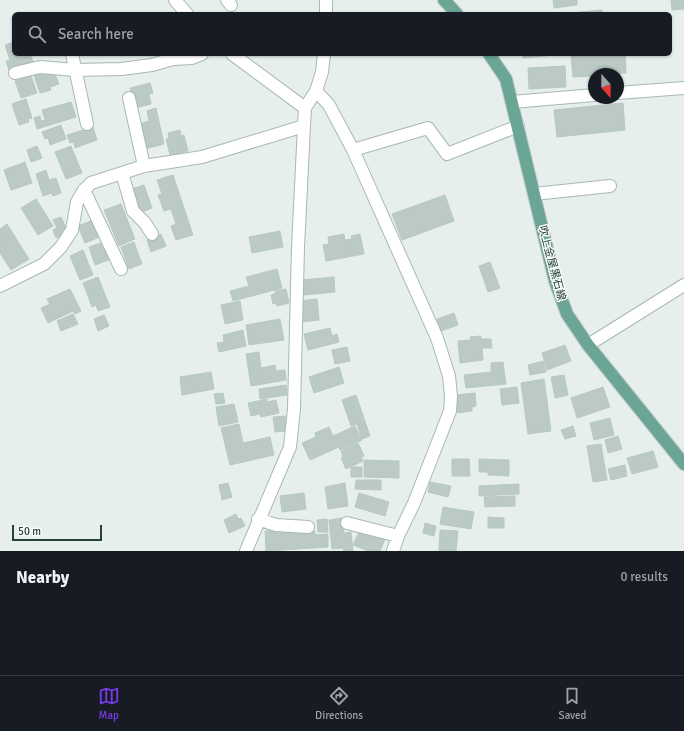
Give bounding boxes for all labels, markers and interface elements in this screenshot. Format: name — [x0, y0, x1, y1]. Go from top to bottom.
search box — [12, 12, 672, 56]
icon: search — [26, 23, 48, 45]
text: Search here — [58, 25, 134, 43]
north arrow — [588, 68, 624, 104]
street label: 吹上金屋黒石線 — [536, 224, 568, 302]
scale bar — [12, 523, 102, 542]
text: 50 m — [18, 525, 41, 538]
text: Nearby — [16, 567, 69, 588]
text: 0 results — [620, 569, 668, 585]
tab: Map — [98, 685, 120, 722]
tab: Directions — [315, 685, 363, 722]
tab: Saved — [559, 685, 586, 722]

